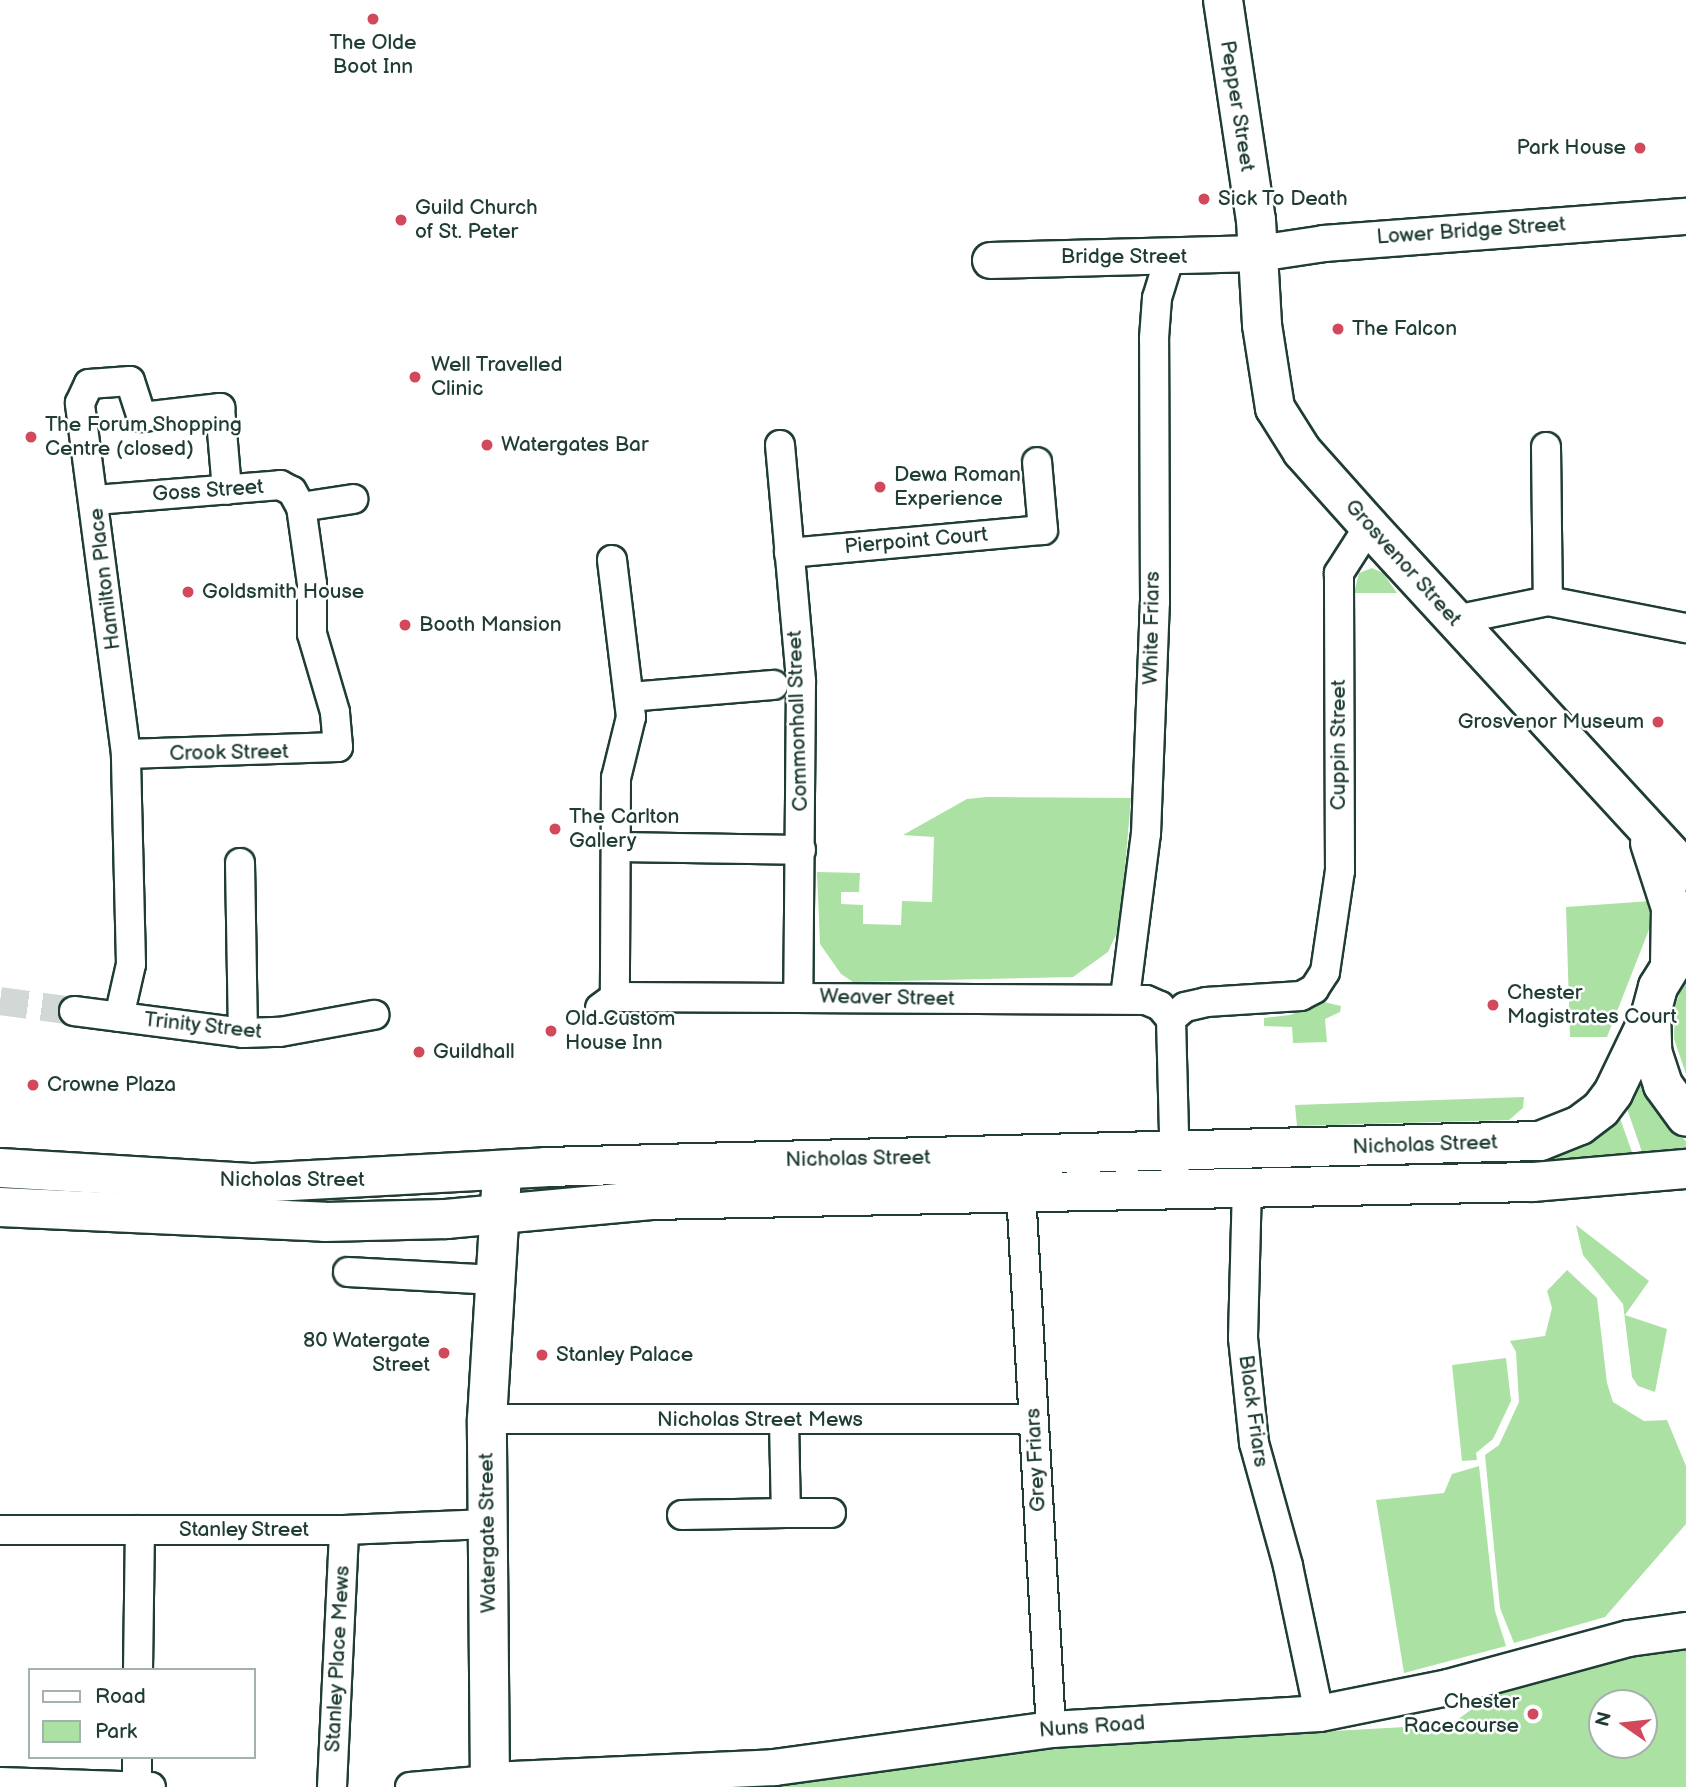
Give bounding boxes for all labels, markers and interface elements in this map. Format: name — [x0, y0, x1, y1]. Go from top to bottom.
marker: The Olde Boot Inn — [365, 11, 381, 27]
place label: The Olde Boot Inn — [330, 30, 416, 80]
street label: Pepper Street — [1214, 39, 1260, 173]
place label: Park House — [1517, 135, 1626, 161]
marker: Park House — [1632, 140, 1648, 156]
place label: Sick To Death — [1218, 186, 1348, 212]
marker: Sick To Death — [1196, 191, 1212, 207]
place label: Guild Church of St. Peter — [415, 195, 538, 245]
marker: Guild Church of St. Peter — [393, 212, 409, 228]
street label: Lower Bridge Street — [1375, 212, 1567, 250]
street label: Bridge Street — [1061, 244, 1187, 270]
place label: The Falcon — [1352, 316, 1457, 342]
marker: The Falcon — [1330, 321, 1346, 337]
place label: Well Travelled Clinic — [431, 352, 563, 402]
marker: Well Travelled Clinic — [405, 367, 425, 387]
place label: The Forum Shopping Centre (closed) — [45, 412, 242, 462]
marker: The Forum Shopping Centre (closed) — [23, 429, 39, 445]
place label: Watergates Bar — [501, 432, 649, 458]
marker: Watergates Bar — [479, 437, 495, 453]
place label: Dewa Roman Experience — [894, 462, 1021, 512]
street label: Goss Street — [151, 475, 265, 507]
marker: Dewa Roman Experience — [872, 479, 888, 495]
street label: Grosvenor Street — [1339, 494, 1467, 632]
street label: Hamilton Place — [84, 507, 126, 651]
street label: Pierpoint Court — [843, 522, 989, 560]
street label: White Friars — [1138, 571, 1166, 685]
place label: Goldsmith House — [202, 579, 364, 605]
marker: Goldsmith House — [180, 584, 196, 600]
place label: Booth Mansion — [419, 612, 562, 638]
marker: Booth Mansion — [397, 617, 413, 633]
street label: Commonhall Street — [782, 630, 814, 812]
street label: Cuppin Street — [1326, 679, 1352, 811]
place label: Grosvenor Museum — [1458, 709, 1644, 735]
marker: Grosvenor Museum — [1650, 714, 1666, 730]
street label: Crook Street — [169, 739, 289, 767]
place label: The Carlton Gallery — [569, 804, 679, 854]
marker: The Carlton Gallery — [547, 821, 563, 837]
place label: Chester Magistrates Court — [1507, 980, 1677, 1030]
street label: Weaver Street — [819, 984, 955, 1012]
marker: Chester Magistrates Court — [1485, 997, 1501, 1013]
place label: Old Custom House Inn — [565, 1006, 675, 1056]
street label: Trinity Street — [142, 1007, 264, 1045]
marker: Old Custom House Inn — [543, 1023, 559, 1039]
place label: Guildhall — [433, 1039, 515, 1065]
marker: Guildhall — [411, 1044, 427, 1060]
place label: Crowne Plaza — [47, 1072, 176, 1098]
marker: Crowne Plaza — [25, 1077, 41, 1093]
street label: Nicholas Street — [1352, 1130, 1498, 1160]
street label: Nicholas Street — [785, 1145, 931, 1173]
street label: Nicholas Street — [219, 1167, 365, 1193]
place label: 80 Watergate Street — [302, 1328, 430, 1378]
place label: Stanley Palace — [556, 1342, 694, 1368]
marker: 80 Watergate Street — [436, 1345, 452, 1361]
marker: Stanley Palace — [534, 1347, 550, 1363]
street label: Black Friars — [1233, 1353, 1273, 1469]
street label: Nicholas Street Mews — [657, 1407, 863, 1433]
street label: Grey Friars — [1021, 1407, 1051, 1513]
street label: Watergate Street — [474, 1452, 502, 1614]
street label: Stanley Street — [178, 1517, 310, 1543]
street label: Stanley Place Mews — [320, 1564, 356, 1754]
legend — [28, 1668, 256, 1759]
text: Road — [95, 1684, 146, 1709]
place label: Chester Racecourse — [1404, 1689, 1519, 1739]
north arrow — [1588, 1689, 1658, 1759]
marker: Chester Racecourse — [1525, 1706, 1541, 1722]
text: N — [1591, 1710, 1617, 1729]
street label: Nuns Road — [1038, 1711, 1146, 1743]
text: Park — [95, 1719, 137, 1744]

